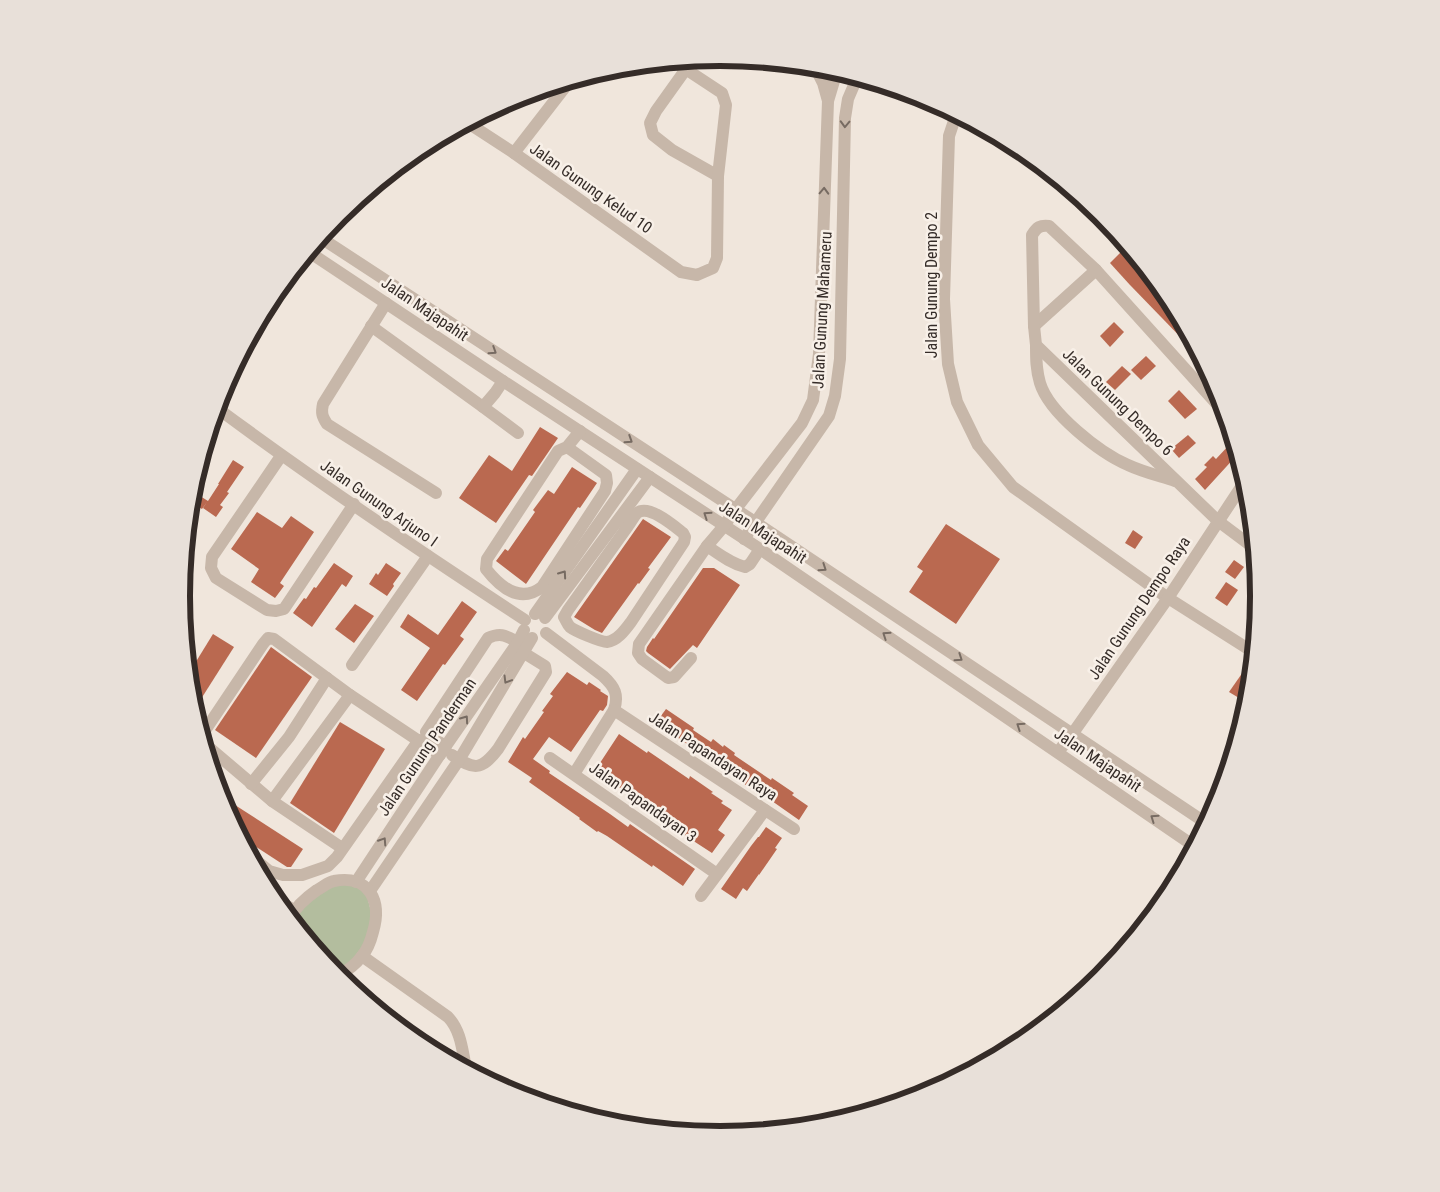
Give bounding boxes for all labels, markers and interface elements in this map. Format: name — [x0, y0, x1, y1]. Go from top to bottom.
one-way arrow — [840, 121, 851, 129]
street label: Jalan Gunung Kelud 10 — [526, 139, 656, 237]
one-way arrow — [819, 186, 829, 194]
street label: Jalan Gunung Dempo 2 — [922, 212, 941, 358]
street label: Jalan Gunung Mahameru — [808, 231, 836, 389]
street label: Jalan Majapahit — [378, 273, 472, 345]
street label: Jalan Gunung Dempo 6 — [1059, 344, 1177, 460]
one-way arrow — [487, 345, 497, 354]
one-way arrow — [623, 434, 633, 443]
street label: Jalan Gunung Arjuno I — [317, 455, 441, 551]
street label: Jalan Majapahit — [716, 497, 811, 568]
one-way arrow — [703, 512, 713, 521]
street label: Jalan Gunung Dempo Raya — [1084, 533, 1194, 683]
one-way arrow — [818, 562, 827, 571]
one-way arrow — [557, 570, 566, 580]
one-way arrow — [882, 632, 891, 641]
one-way arrow — [954, 651, 963, 661]
street label: Jalan Gunung Panderman — [374, 674, 480, 820]
one-way arrow — [504, 674, 514, 683]
street label: Jalan Papandayan Raya — [645, 707, 781, 805]
one-way arrow — [459, 715, 468, 725]
one-way arrow — [1016, 723, 1026, 732]
street label: Jalan Majapahit — [1051, 724, 1145, 796]
street label: Jalan Papandayan 3 — [586, 758, 700, 846]
one-way arrow — [1150, 815, 1160, 824]
one-way arrow — [377, 837, 386, 847]

